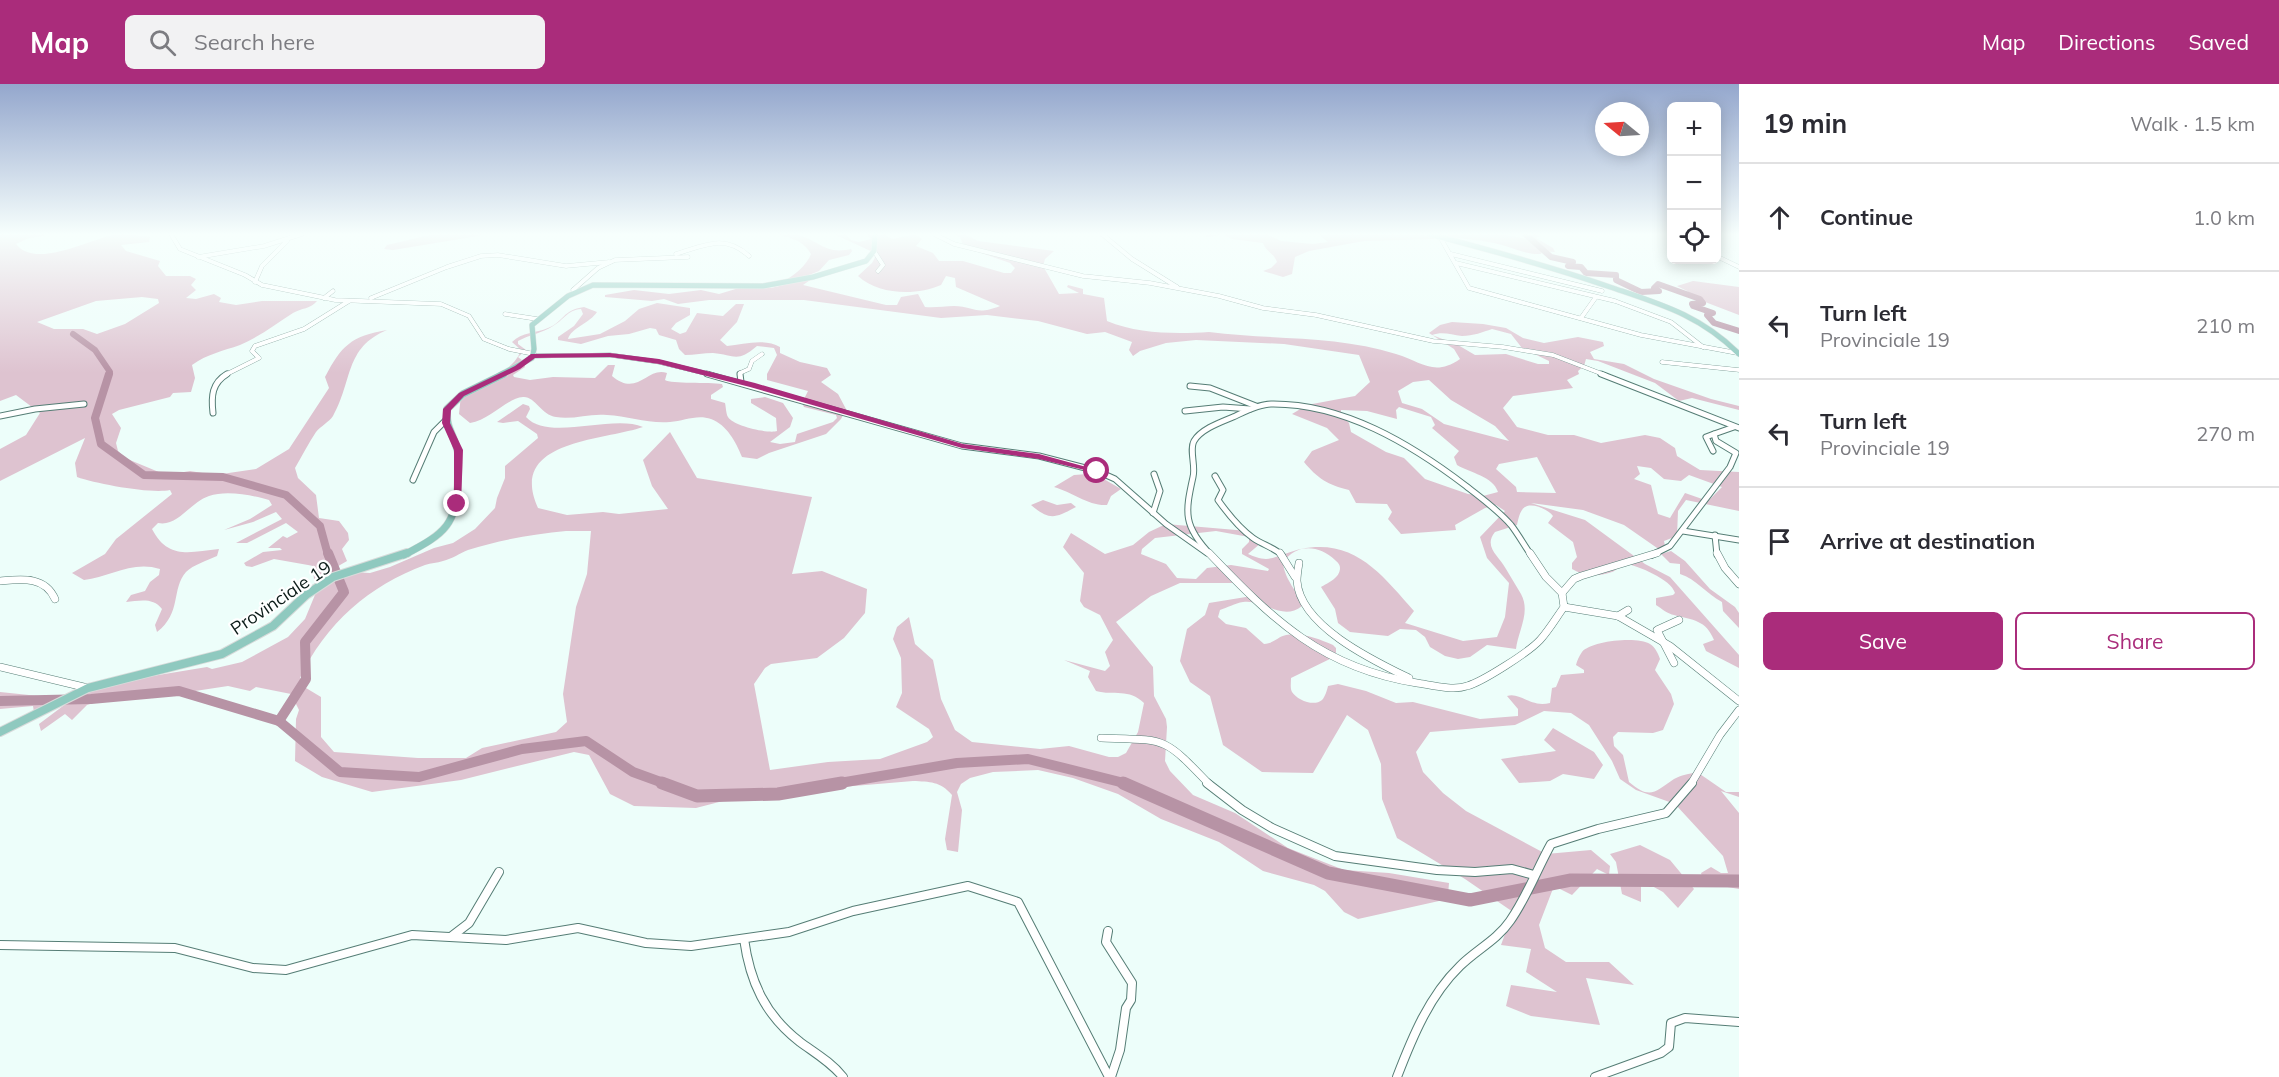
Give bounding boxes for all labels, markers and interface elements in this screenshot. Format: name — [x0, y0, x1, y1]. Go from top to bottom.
search box — [125, 15, 545, 69]
text: Map — [30, 25, 89, 60]
icon: search — [146, 26, 179, 59]
text: Search here — [194, 28, 315, 56]
text: Map — [1982, 29, 2025, 55]
text: Directions — [2058, 29, 2155, 55]
text: Saved — [2188, 29, 2249, 55]
north arrow — [1595, 102, 1649, 156]
map controls — [1667, 102, 1721, 264]
button: + — [1667, 102, 1721, 156]
text: 19 min — [1763, 107, 1847, 140]
text: Walk · 1.5 km — [2130, 111, 2255, 136]
button: − — [1667, 156, 1721, 210]
icon: ahead — [1763, 201, 1796, 234]
text: Continue — [1820, 203, 1913, 231]
text: 1.0 km — [2193, 205, 2255, 230]
button: locate — [1667, 210, 1721, 264]
text: Turn left — [1820, 299, 1907, 327]
icon: left — [1763, 309, 1796, 342]
text: 210 m — [2196, 313, 2255, 338]
text: Provinciale 19 — [1820, 327, 1950, 352]
text: Turn left — [1820, 407, 1907, 435]
icon: left — [1763, 417, 1796, 450]
text: 270 m — [2196, 421, 2255, 446]
text: Provinciale 19 — [1820, 435, 1950, 460]
route start — [1083, 457, 1109, 483]
route end — [443, 490, 469, 516]
icon: arrive — [1763, 525, 1796, 558]
text: Arrive at destination — [1820, 527, 2035, 555]
street label: Provinciale 19 — [226, 555, 336, 640]
button: Save — [1763, 612, 2003, 670]
button: Share — [2015, 612, 2255, 670]

